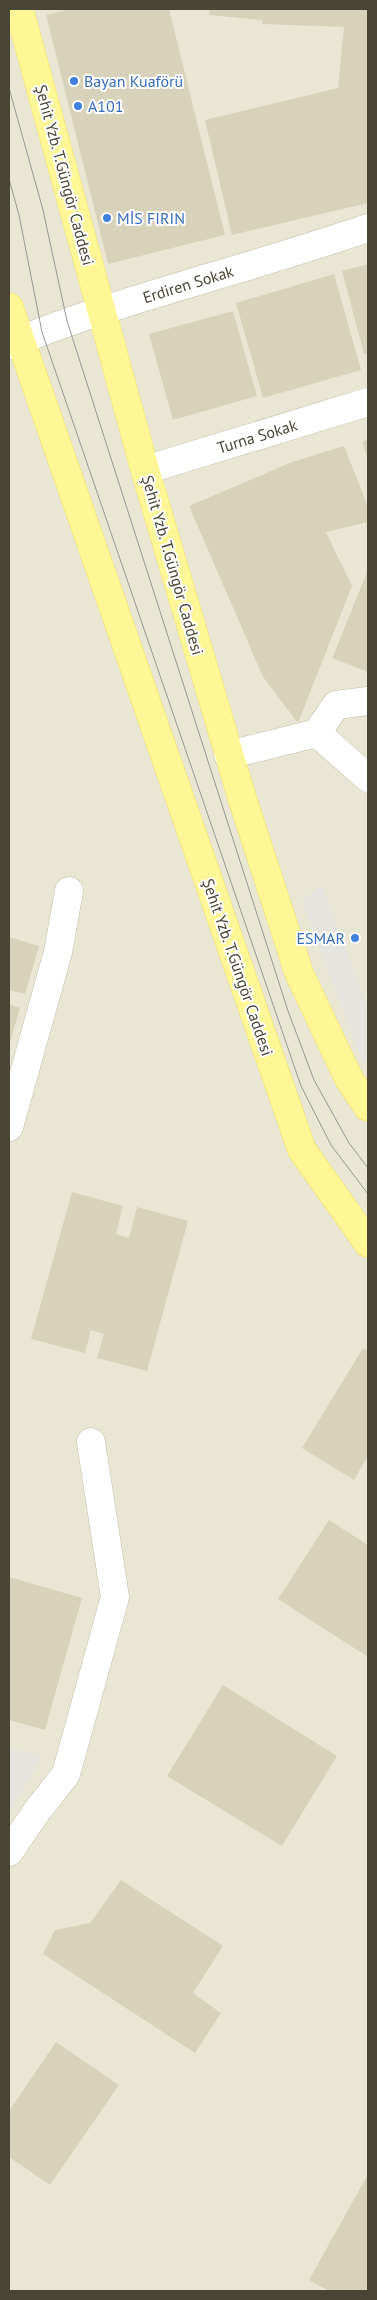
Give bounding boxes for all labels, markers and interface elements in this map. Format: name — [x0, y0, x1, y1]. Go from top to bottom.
place label: Bayan Kuaförü — [84, 71, 183, 91]
marker: Bayan Kuaförü — [68, 75, 80, 87]
street label: Şehit Yzb. T.Güngör Caddesi — [31, 82, 99, 268]
place label: A101 — [88, 96, 124, 116]
marker: A101 — [72, 100, 84, 112]
place label: MİS FIRIN — [117, 208, 185, 228]
marker: MİS FIRIN — [101, 212, 113, 224]
street label: Erdiren Sokak — [140, 261, 236, 307]
street label: Turna Sokak — [215, 414, 300, 458]
street label: Şehit Yzb. T.Güngör Caddesi — [138, 473, 208, 657]
street label: Şehit Yzb. T.Güngör Caddesi — [198, 876, 278, 1058]
place label: ESMAR — [296, 928, 345, 948]
marker: ESMAR — [349, 932, 361, 944]

